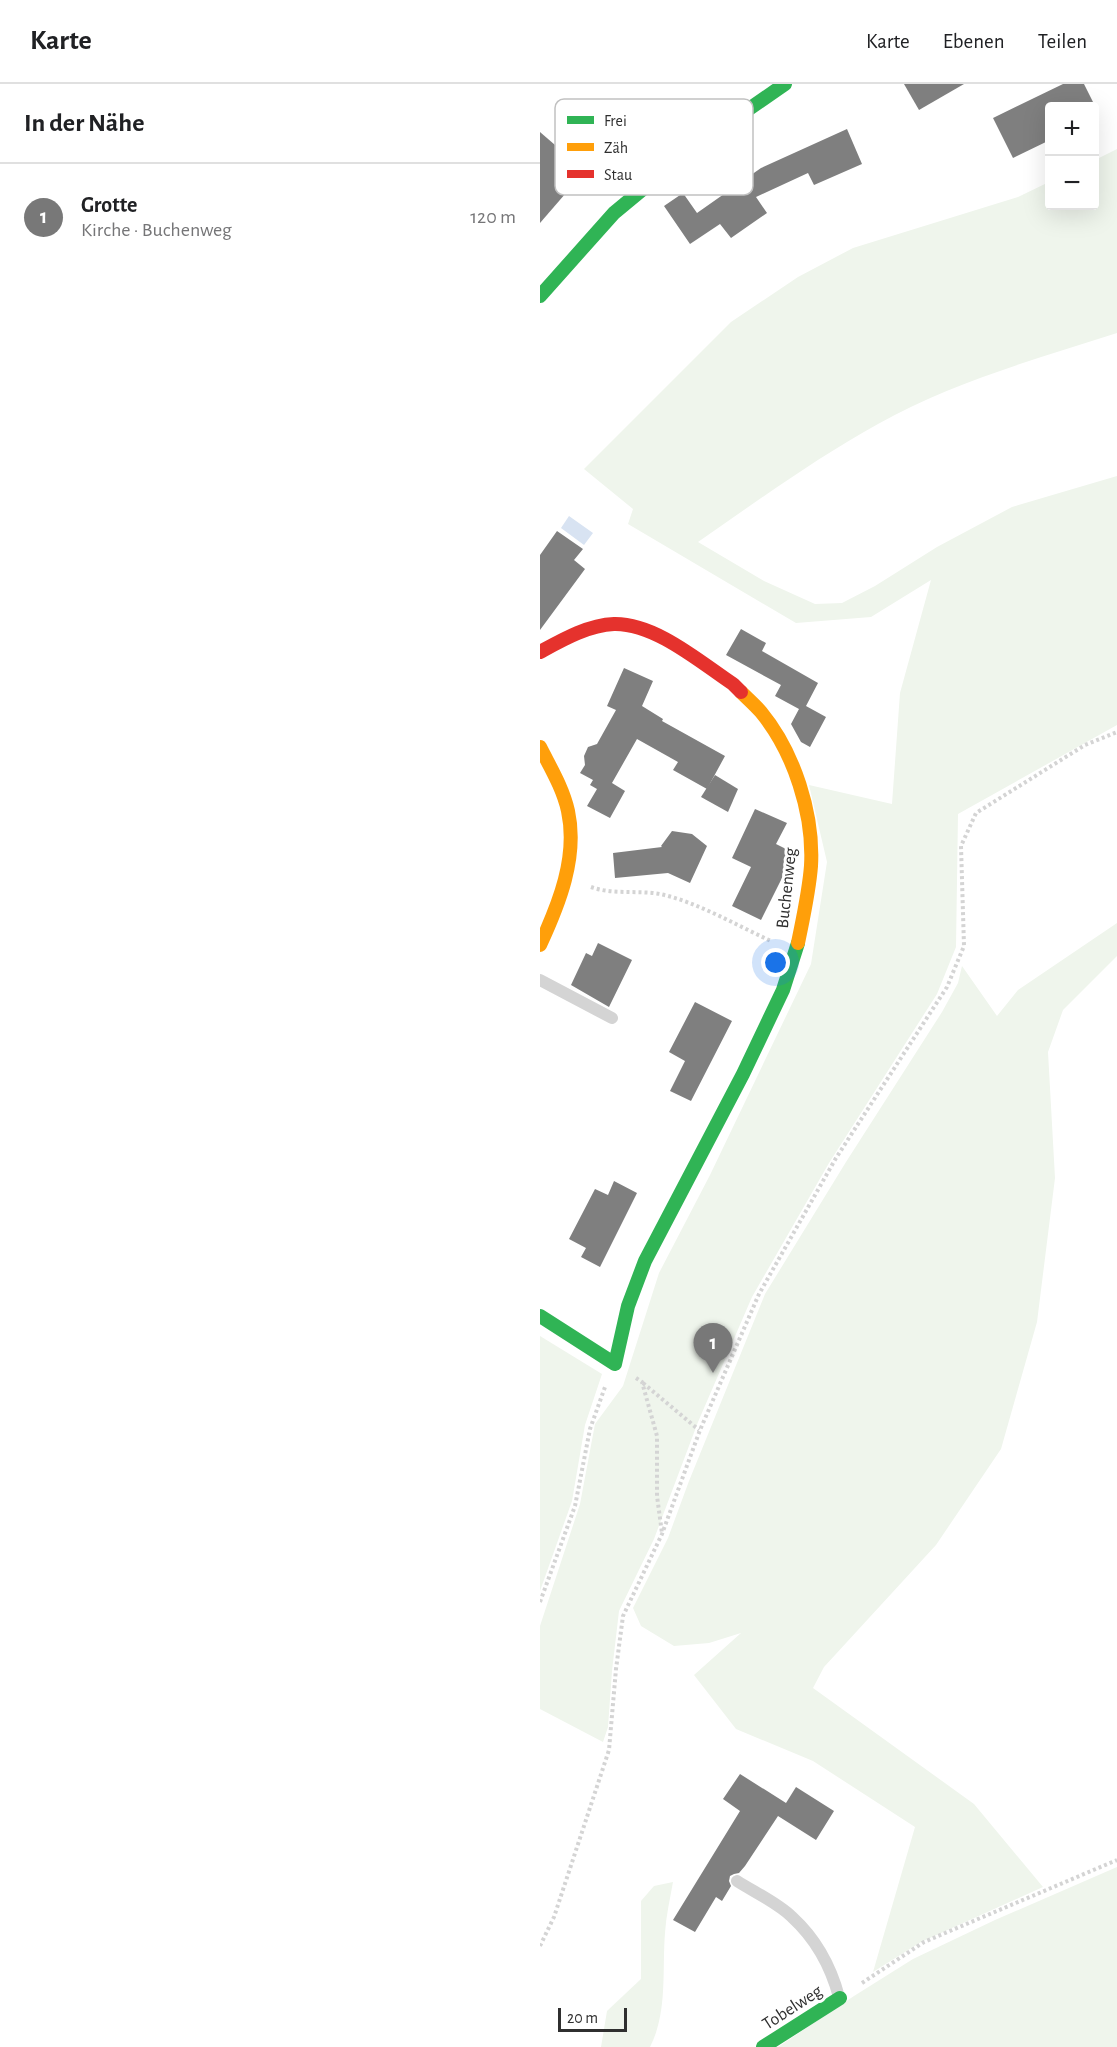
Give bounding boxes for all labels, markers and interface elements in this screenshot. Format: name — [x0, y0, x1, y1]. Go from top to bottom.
text: Karte — [30, 27, 92, 55]
text: Karte — [866, 31, 910, 52]
text: Ebenen — [943, 31, 1005, 52]
text: Teilen — [1038, 31, 1087, 52]
legend — [555, 99, 753, 195]
map controls — [1045, 102, 1099, 210]
button: + — [1045, 102, 1099, 156]
text: In der Nähe — [24, 110, 144, 136]
text: Frei — [604, 113, 627, 129]
text: Zäh — [604, 140, 628, 156]
button: − — [1045, 156, 1099, 210]
text: Stau — [604, 167, 632, 183]
text: Grotte — [81, 194, 137, 216]
text: 1 — [40, 207, 47, 227]
text: 120 m — [470, 207, 516, 227]
text: Kirche · Buchenweg — [81, 220, 232, 240]
street label: Buchenweg — [774, 847, 800, 929]
your location — [761, 948, 790, 977]
pin: 1 — [694, 1324, 732, 1373]
street label: Tobelweg — [759, 1982, 826, 2034]
scale bar — [558, 2005, 627, 2032]
text: 20 m — [567, 2010, 598, 2026]

